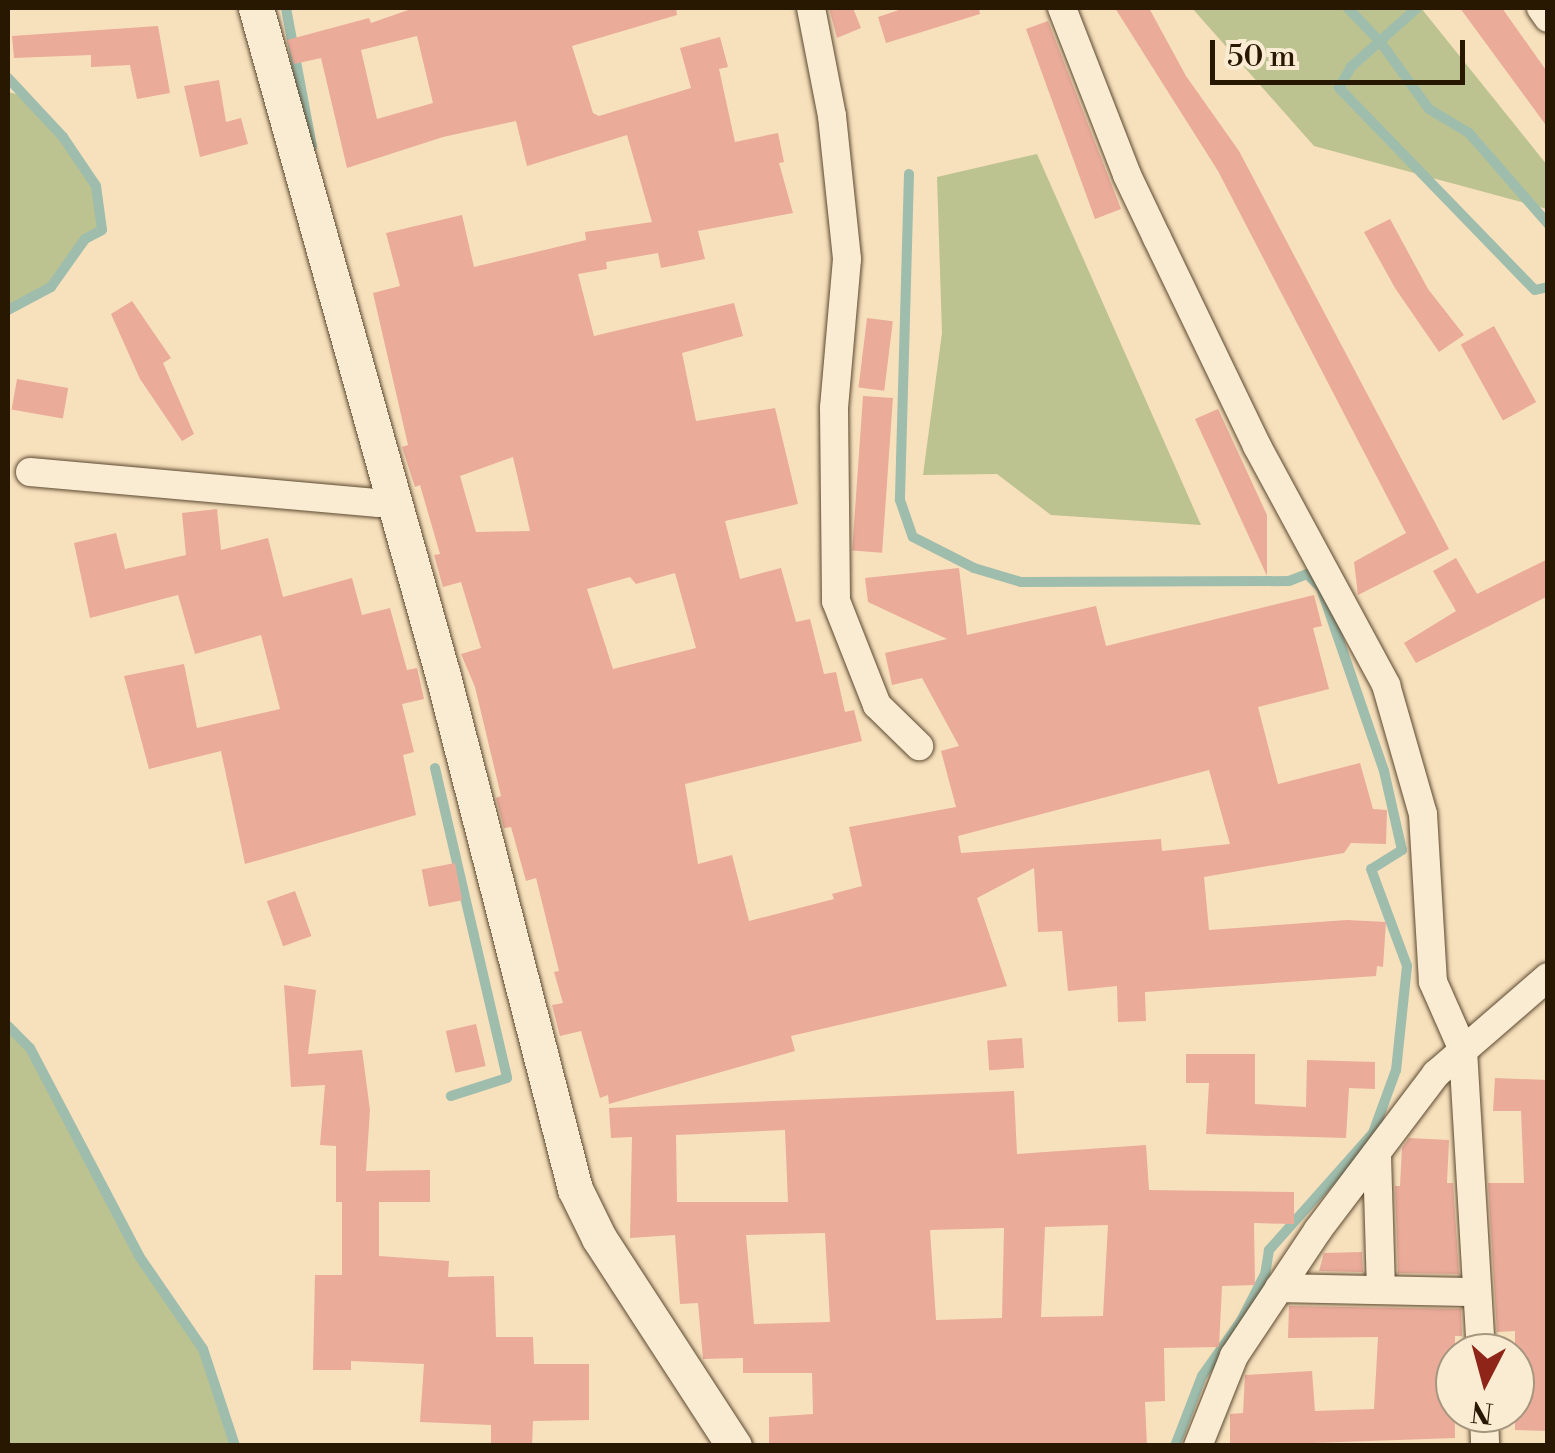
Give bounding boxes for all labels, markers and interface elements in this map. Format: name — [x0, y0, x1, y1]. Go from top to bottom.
scale bar — [1215, 20, 1470, 82]
text: 50 m — [1227, 38, 1296, 76]
north arrow — [1435, 1333, 1535, 1433]
text: N — [1469, 1393, 1495, 1430]

